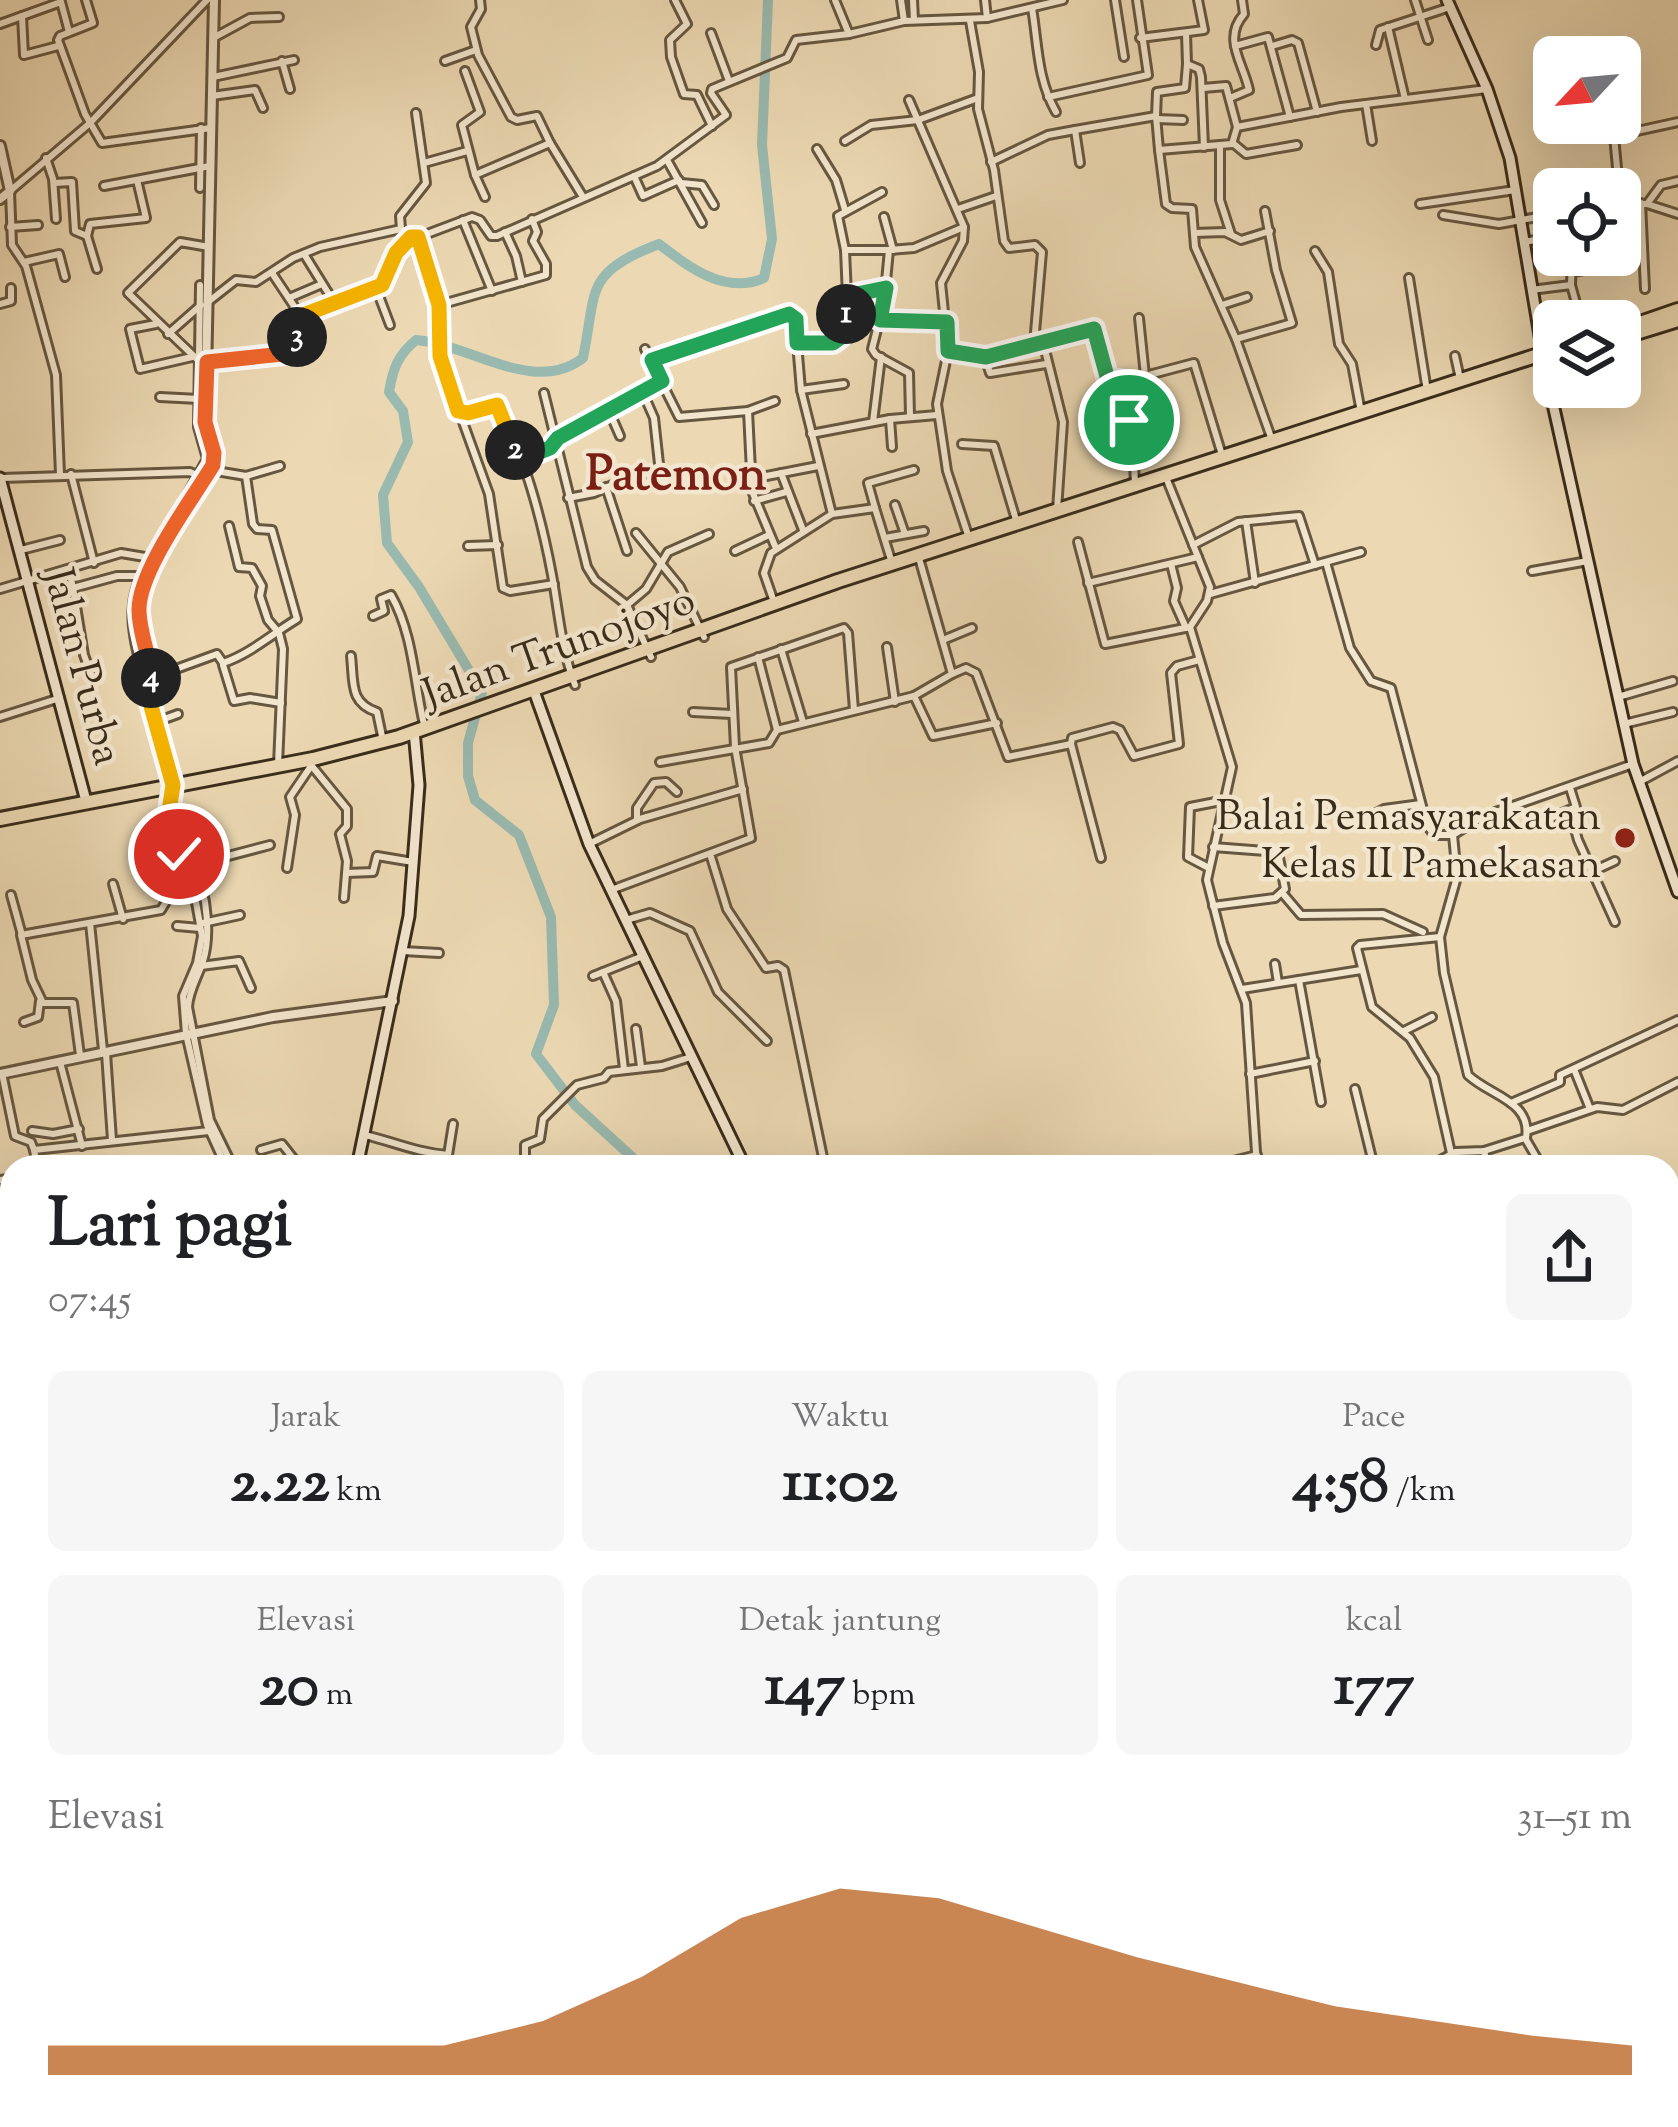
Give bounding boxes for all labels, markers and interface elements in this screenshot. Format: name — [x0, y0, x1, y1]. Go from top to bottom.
north arrow — [1533, 36, 1641, 144]
map controls — [1533, 36, 1641, 408]
button: locate — [1533, 168, 1641, 276]
pin: 1 — [816, 284, 876, 344]
text: 1 — [840, 290, 852, 338]
button: layers — [1533, 300, 1641, 408]
pin: 3 — [267, 307, 327, 367]
text: 3 — [290, 313, 304, 361]
pin — [1078, 369, 1180, 471]
icon: arrive — [1096, 387, 1162, 453]
pin: 2 — [485, 420, 545, 480]
text: 2 — [507, 426, 523, 474]
district label: Patemon — [586, 443, 767, 512]
street label: Jalan Purba — [25, 560, 135, 772]
street label: Jalan Trunojoyo — [413, 573, 704, 727]
pin: 4 — [121, 648, 181, 708]
text: 4 — [143, 654, 159, 702]
place label: Balai Pemasyarakatan Kelas II Pamekasan — [1216, 789, 1601, 897]
pin — [128, 803, 230, 905]
icon: check — [146, 821, 212, 887]
marker: Balai Pemasyarakatan Kelas II Pamekasan — [1612, 825, 1638, 851]
text: Lari pagi — [48, 1181, 292, 1276]
button: share — [1506, 1194, 1632, 1320]
text: 07:45 — [48, 1274, 131, 1330]
text: Jarak — [271, 1394, 341, 1442]
text: Waktu — [791, 1394, 889, 1442]
text: Pace — [1342, 1394, 1406, 1442]
text: 2.22 — [230, 1442, 330, 1529]
text: 11:02 — [782, 1442, 898, 1529]
text: 4:58 — [1292, 1442, 1389, 1529]
text: km — [330, 1468, 382, 1516]
text: /km — [1389, 1468, 1456, 1516]
text: Elevasi — [257, 1598, 355, 1646]
text: Detak jantung — [739, 1598, 941, 1646]
text: kcal — [1346, 1598, 1402, 1646]
text: 20 — [259, 1646, 319, 1733]
text: 147 — [764, 1646, 845, 1733]
text: 177 — [1334, 1646, 1414, 1733]
text: m — [319, 1672, 353, 1720]
text: bpm — [845, 1672, 916, 1720]
text: Elevasi — [48, 1791, 164, 1847]
text: 31–51 m — [1517, 1791, 1632, 1847]

